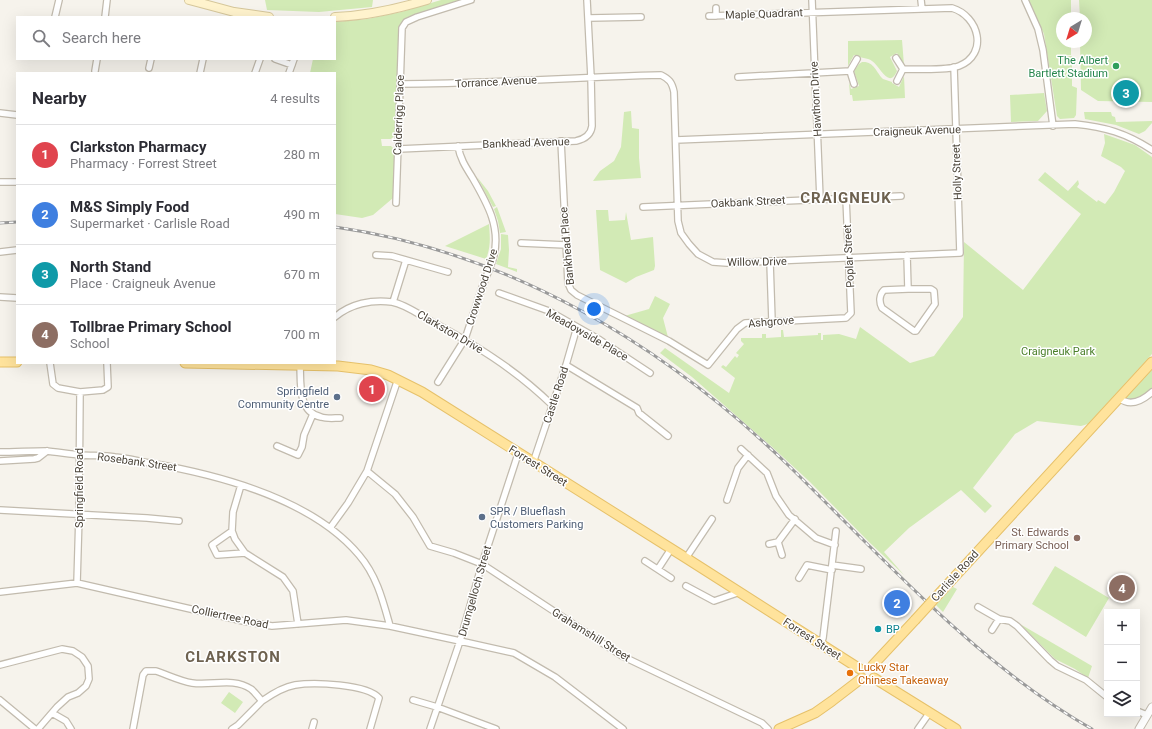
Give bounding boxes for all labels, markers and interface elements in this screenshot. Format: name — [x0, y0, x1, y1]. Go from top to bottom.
street label: Maple Quadrant — [725, 6, 804, 22]
north arrow — [1056, 12, 1092, 48]
search box — [16, 16, 336, 60]
icon: search — [30, 27, 52, 49]
text: Search here — [62, 29, 141, 47]
place label: The Albert Bartlett Stadium — [1028, 54, 1108, 80]
street label: Hawthorn Drive — [808, 61, 824, 137]
marker: The Albert Bartlett Stadium — [1111, 61, 1121, 71]
street label: Torrance Avenue — [455, 73, 537, 91]
street label: Calderrigg Place — [391, 75, 407, 155]
pin: 3 — [1113, 78, 1139, 108]
text: Nearby — [32, 88, 87, 108]
text: 4 results — [270, 91, 320, 106]
street label: Craigneuk Avenue — [873, 123, 961, 139]
street label: Bankhead Avenue — [482, 135, 570, 151]
text: Clarkston Pharmacy — [70, 138, 206, 156]
street label: Holly Street — [950, 143, 964, 200]
text: 1 — [41, 147, 49, 162]
text: 280 m — [283, 147, 320, 162]
text: Pharmacy · Forrest Street — [70, 156, 217, 171]
district label: CRAIGNEUK — [800, 189, 892, 207]
street label: Oakbank Street — [710, 194, 786, 210]
text: M&S Simply Food — [70, 198, 189, 216]
street label: Bankhead Place — [557, 206, 577, 286]
text: 2 — [41, 207, 49, 222]
text: 490 m — [283, 207, 320, 222]
text: Supermarket · Carlisle Road — [70, 216, 230, 231]
street label: Poplar Street — [841, 224, 857, 288]
street label: Crowwood Drive — [463, 247, 501, 327]
street label: Willow Drive — [727, 255, 787, 269]
text: North Stand — [70, 258, 151, 276]
text: 3 — [41, 267, 49, 282]
text: 670 m — [283, 267, 320, 282]
text: Place · Craigneuk Avenue — [70, 276, 216, 291]
your location — [584, 299, 604, 319]
street label: Meadowside Place — [544, 306, 630, 364]
street label: Clarkston Drive — [415, 308, 485, 356]
street label: Ashgrove — [748, 314, 795, 330]
text: Tollbrae Primary School — [70, 318, 231, 336]
text: 4 — [41, 327, 49, 342]
text: 700 m — [283, 327, 320, 342]
text: School — [70, 336, 110, 351]
park label: Craigneuk Park — [1021, 345, 1095, 358]
street label: Castle Road — [541, 365, 571, 425]
pin: 1 — [359, 374, 385, 404]
place label: Springfield Community Centre — [238, 385, 329, 411]
marker: Springfield Community Centre — [332, 392, 342, 402]
street label: Forrest Street — [506, 443, 570, 489]
street label: Springfield Road — [73, 448, 86, 528]
street label: Rosebank Street — [96, 450, 178, 474]
place label: SPR / Blueflash Customers Parking — [490, 505, 583, 531]
marker: SPR / Blueflash Customers Parking — [477, 512, 487, 522]
place label: St. Edwards Primary School — [995, 526, 1069, 552]
marker: St. Edwards Primary School — [1072, 533, 1082, 543]
street label: Drumgelloch Street — [456, 544, 494, 638]
street label: Carlisle Road — [929, 548, 981, 604]
pin: 4 — [1109, 573, 1135, 603]
pin: 2 — [884, 588, 910, 618]
street label: Colliertree Road — [190, 603, 270, 631]
street label: Grahamshill Street — [549, 606, 633, 665]
map controls — [1104, 609, 1140, 717]
button: + — [1104, 609, 1140, 645]
street label: Forrest Street — [781, 615, 844, 663]
place label: BP — [886, 623, 900, 636]
marker: BP — [873, 624, 883, 634]
button: − — [1104, 645, 1140, 681]
district label: CLARKSTON — [185, 648, 281, 666]
place label: Lucky Star Chinese Takeaway — [858, 661, 949, 687]
marker: Lucky Star Chinese Takeaway — [845, 668, 855, 678]
button: layers — [1104, 681, 1140, 717]

